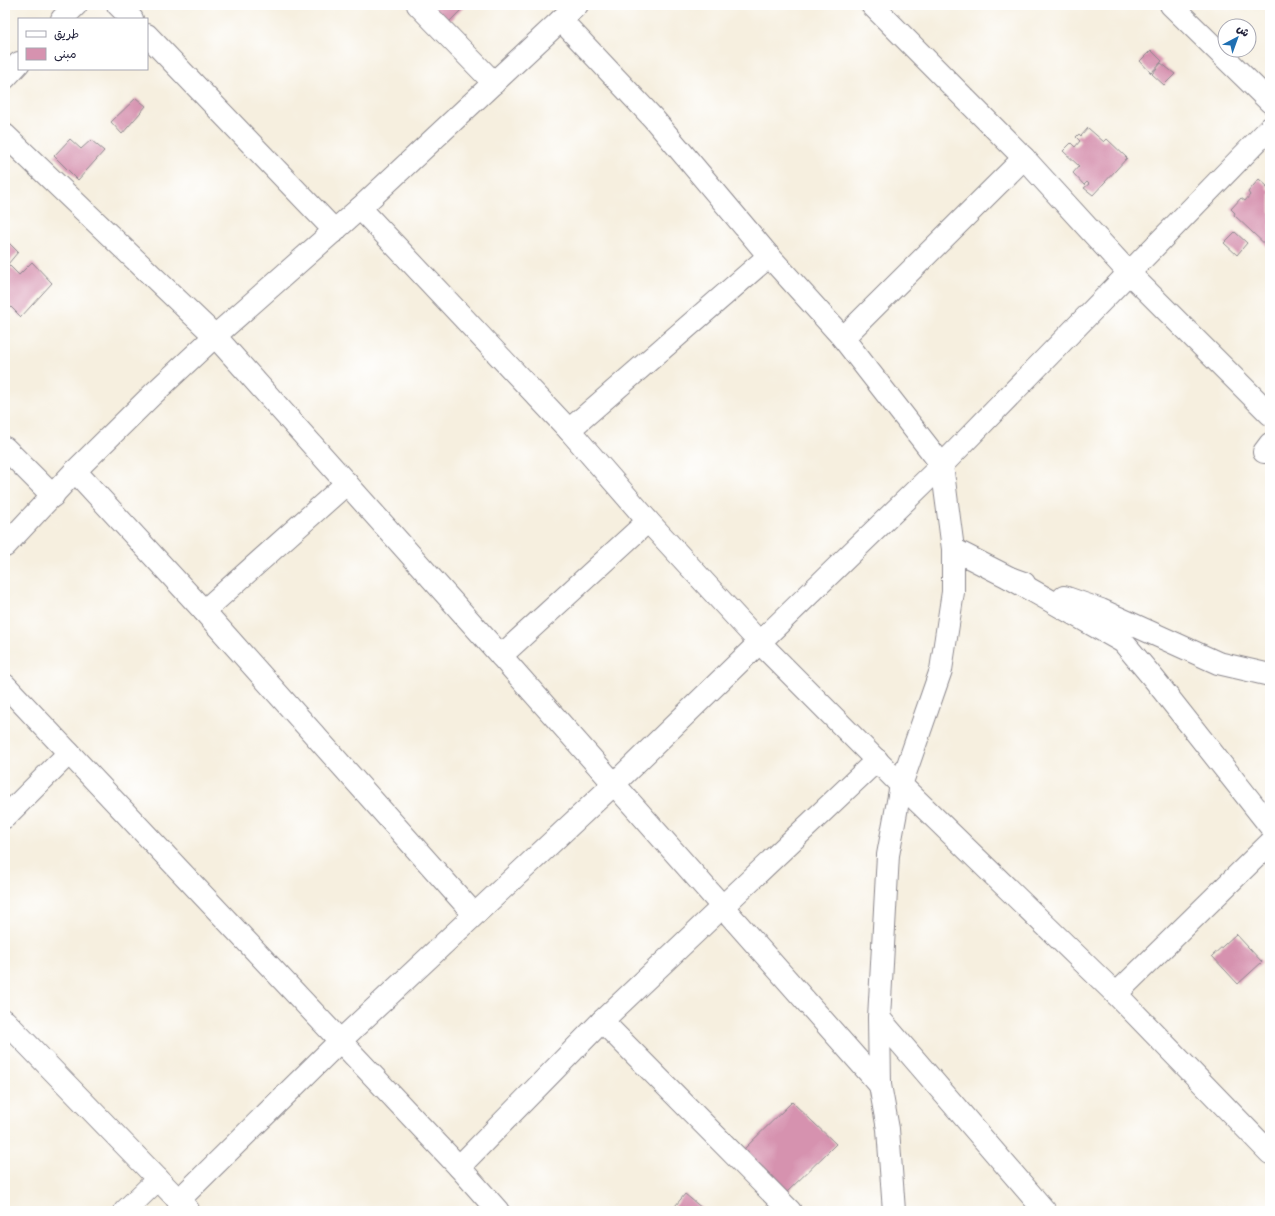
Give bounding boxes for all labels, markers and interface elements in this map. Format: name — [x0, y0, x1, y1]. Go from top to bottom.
legend — [18, 18, 148, 70]
north arrow — [1217, 18, 1257, 58]
text: ش — [1234, 20, 1254, 40]
text: طريق — [54, 24, 79, 42]
text: مبنى — [54, 44, 77, 62]

